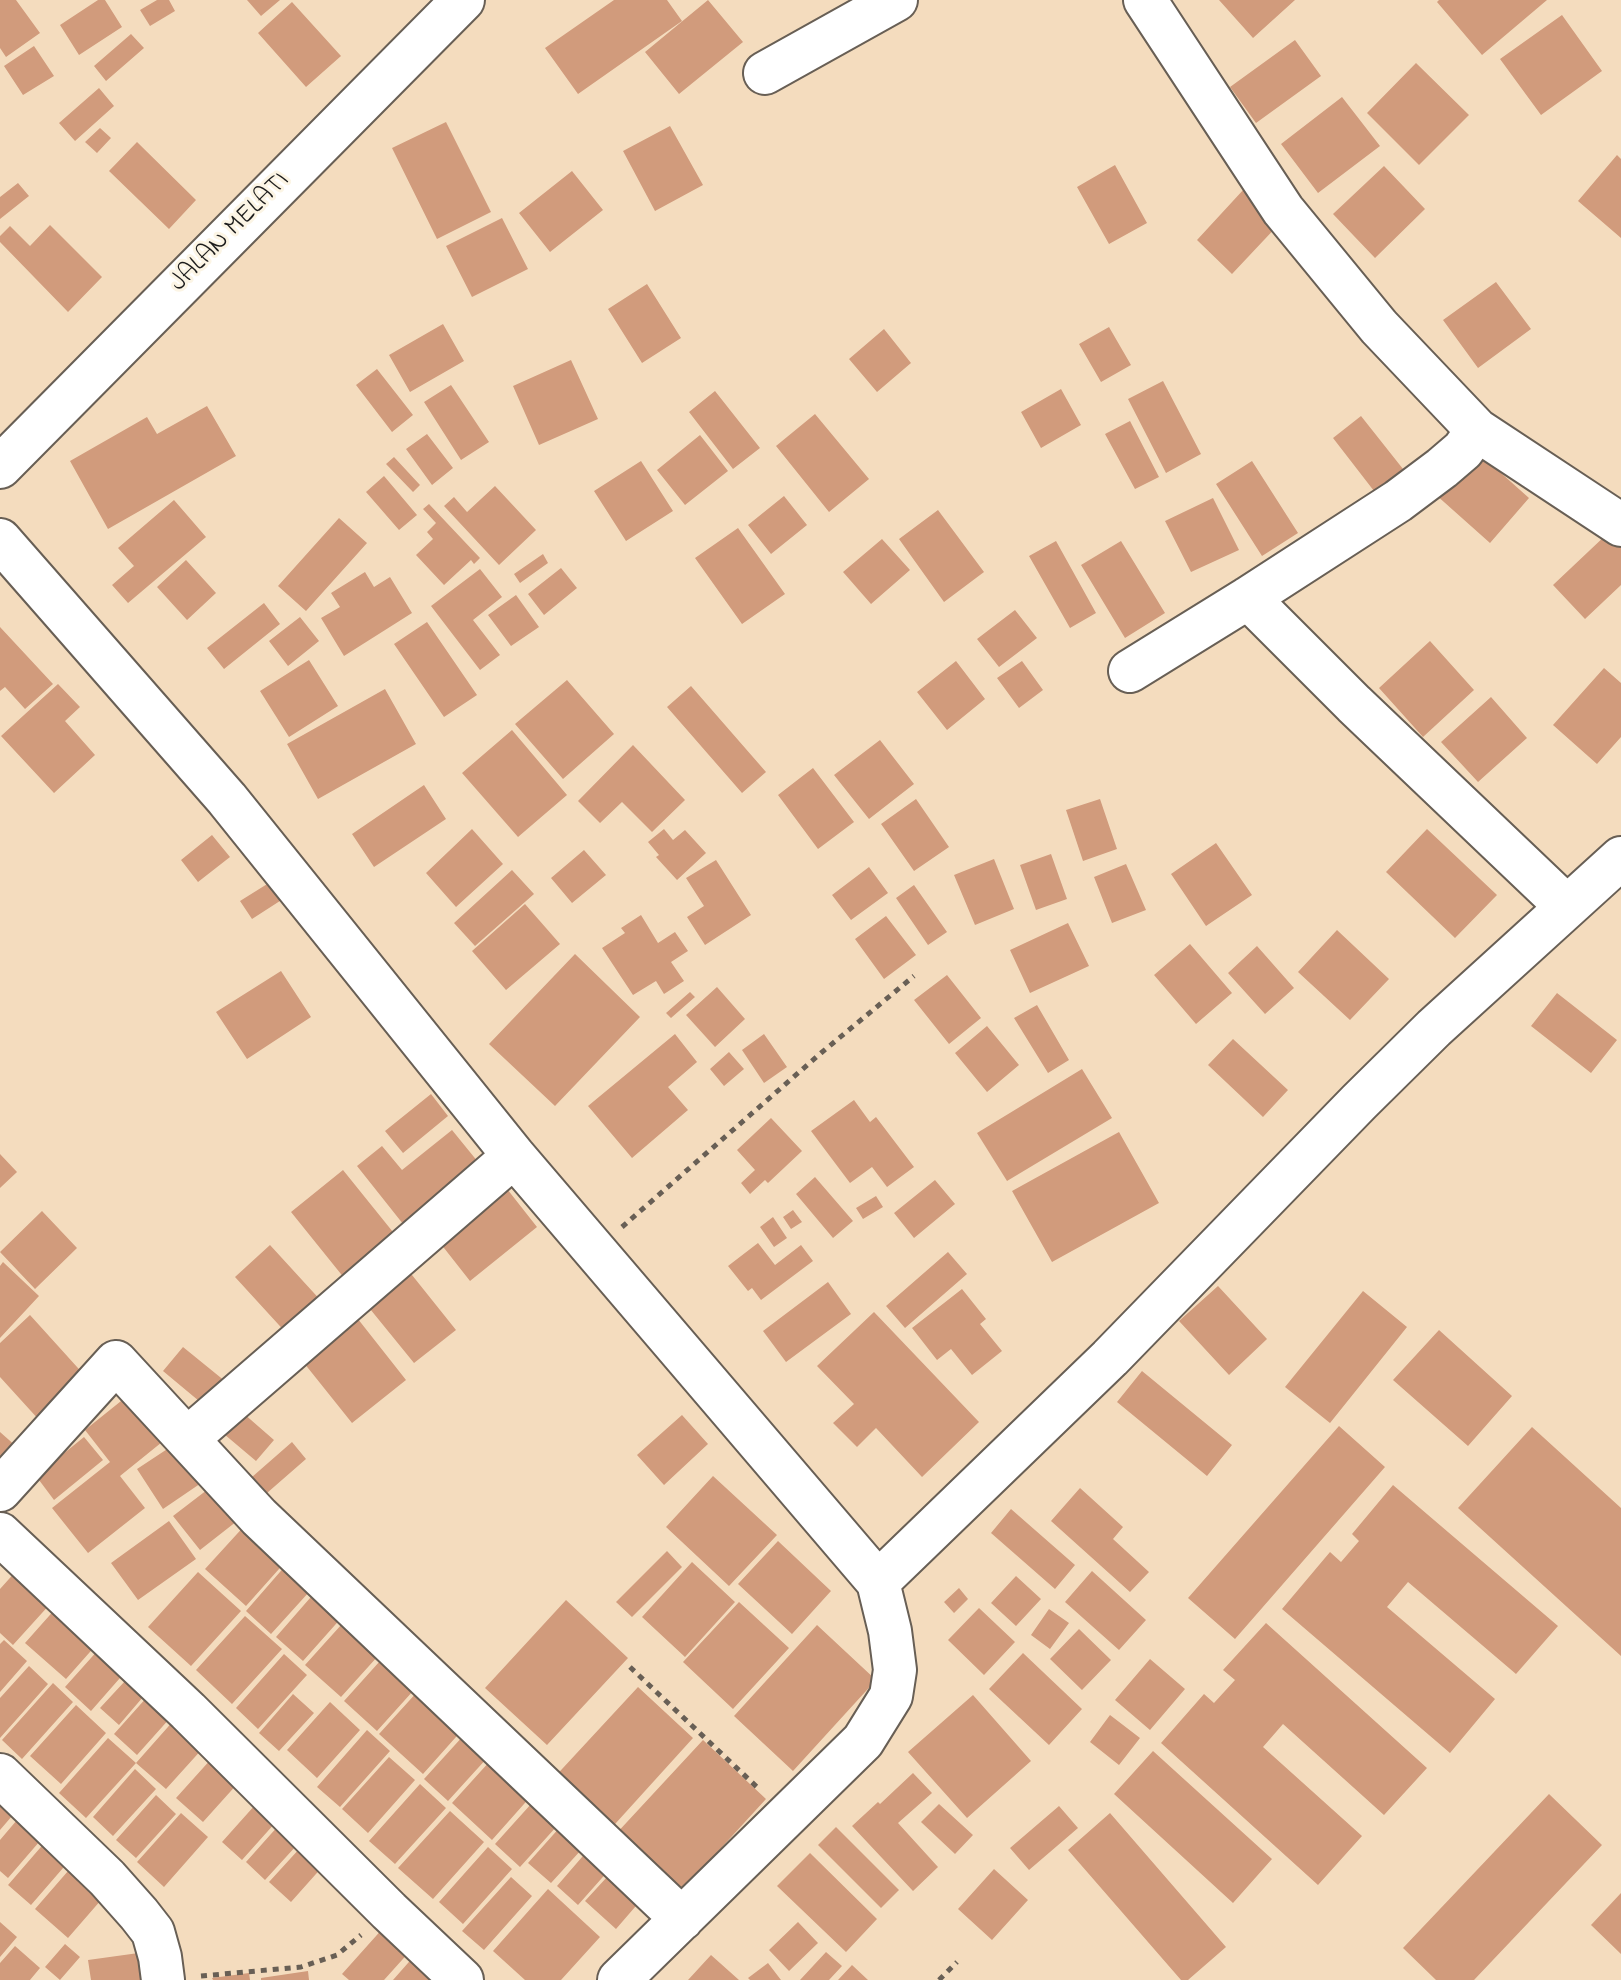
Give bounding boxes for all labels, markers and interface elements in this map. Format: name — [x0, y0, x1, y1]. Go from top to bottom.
street label: JALAN MELATI — [165, 167, 297, 299]

